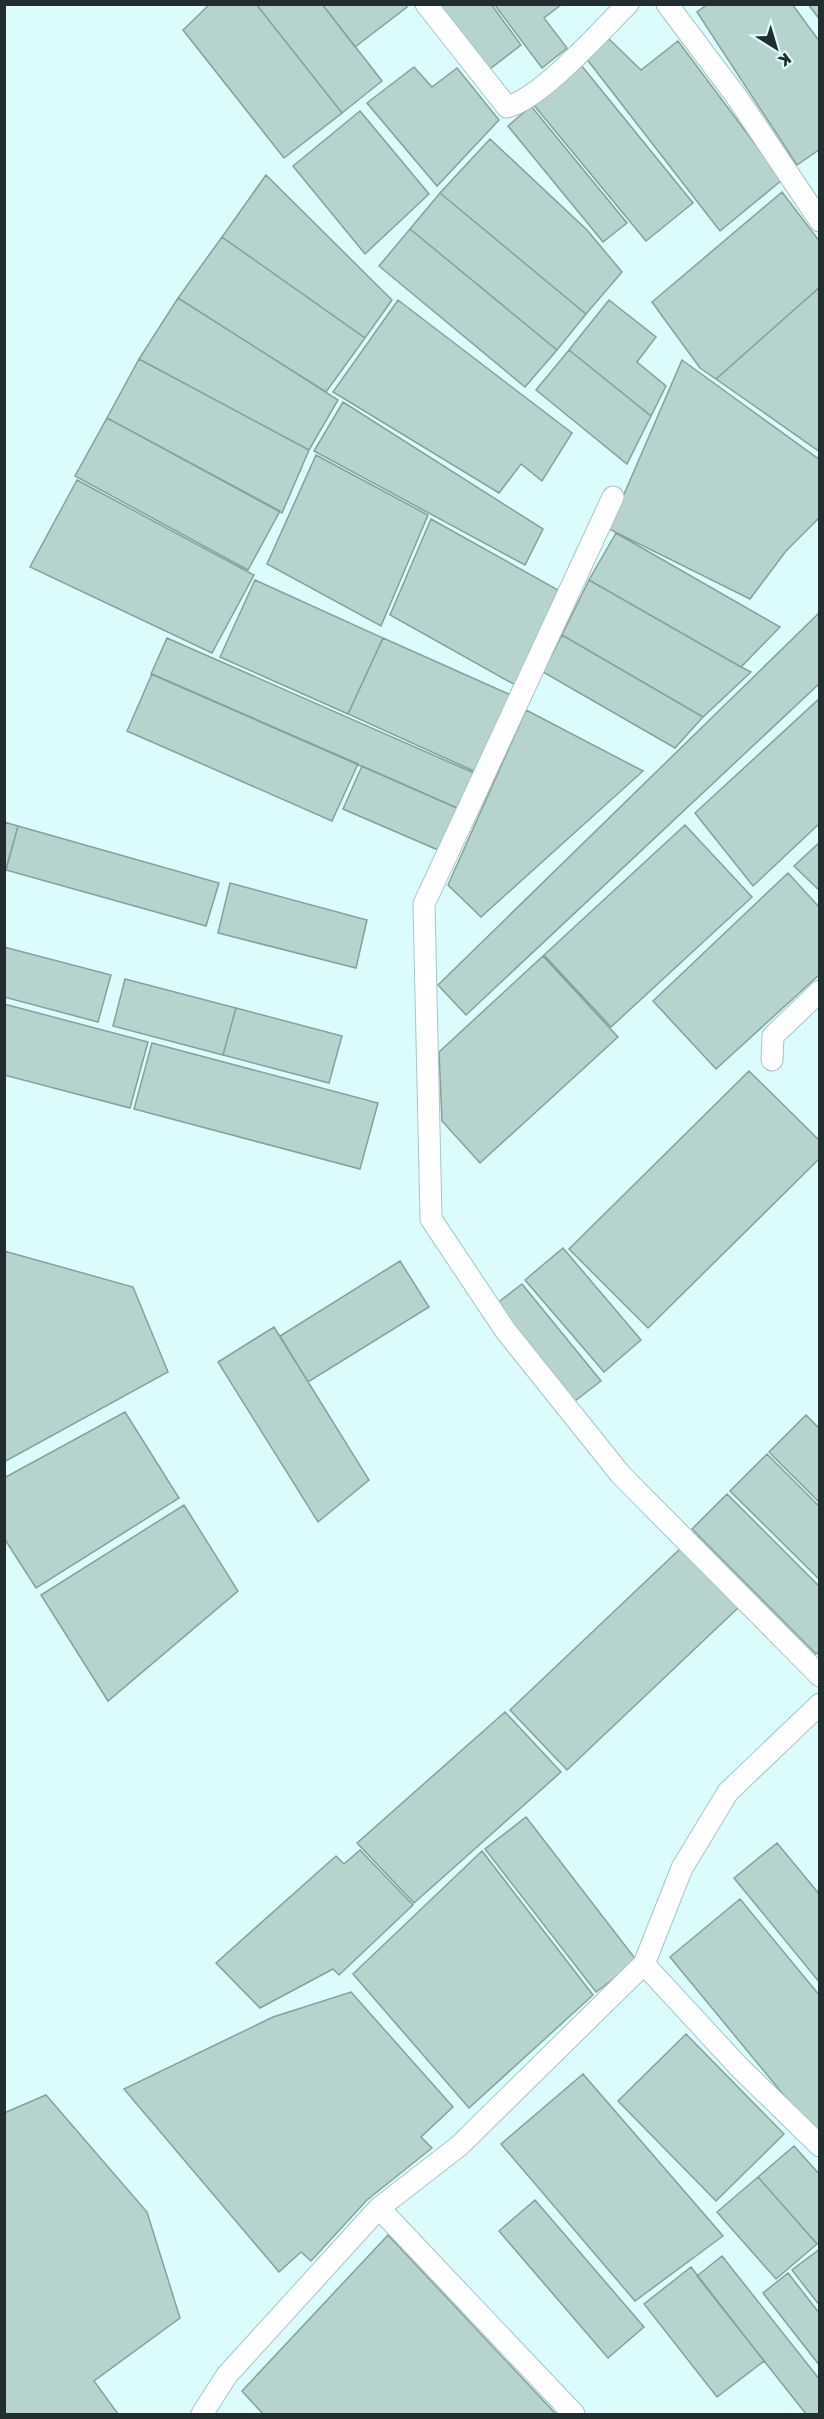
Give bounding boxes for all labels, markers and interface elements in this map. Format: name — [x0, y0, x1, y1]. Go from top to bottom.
north arrow — [746, 18, 806, 78]
text: K — [774, 49, 795, 71]

